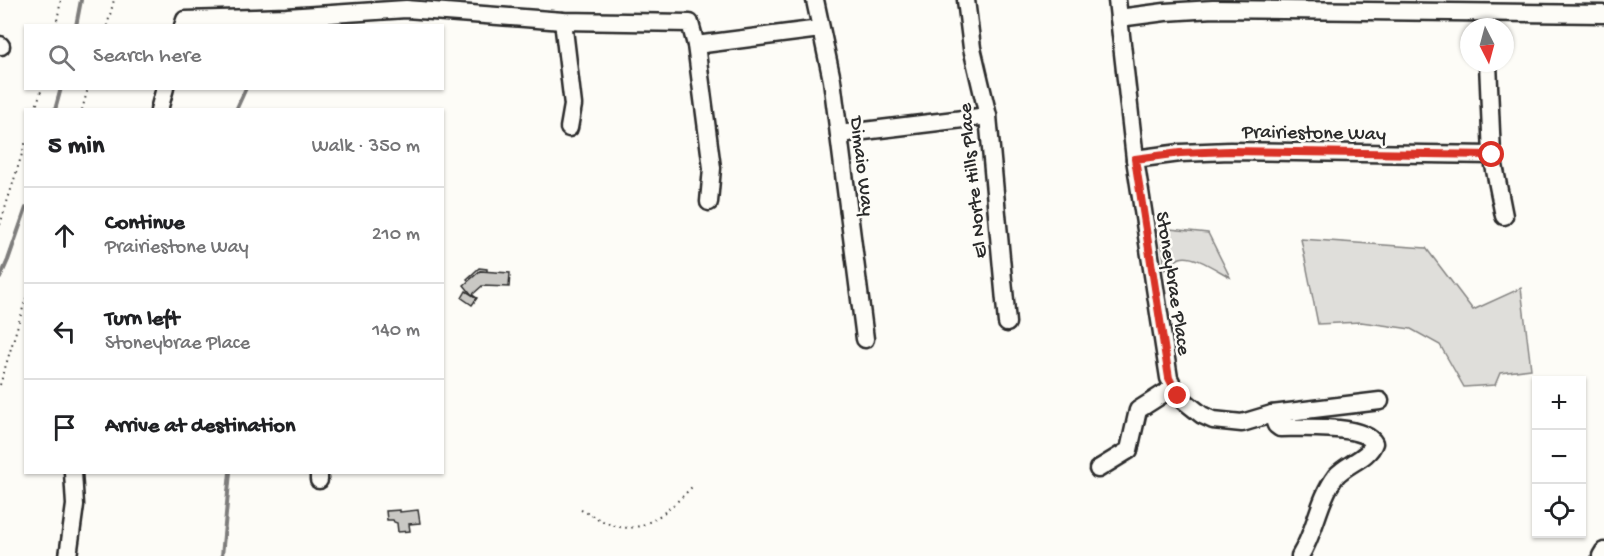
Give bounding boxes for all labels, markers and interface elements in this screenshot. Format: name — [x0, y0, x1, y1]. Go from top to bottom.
north arrow — [1460, 18, 1514, 72]
search box — [24, 24, 444, 90]
icon: search — [45, 41, 78, 74]
text: Search here — [93, 44, 201, 70]
street label: El Norte Hills Place — [955, 101, 994, 259]
street label: Dimaio Way — [843, 113, 878, 218]
street label: Prairiestone Way — [1241, 122, 1386, 147]
text: 5 min — [48, 132, 104, 163]
text: Walk · 350 m — [312, 136, 420, 159]
route start — [1478, 141, 1504, 167]
street label: Stoneybrae Place — [1149, 210, 1194, 358]
text: Continue — [105, 211, 185, 237]
icon: ahead — [48, 219, 81, 252]
text: 210 m — [372, 224, 420, 247]
text: Prairiestone Way — [105, 237, 249, 260]
text: Turn left — [105, 307, 179, 333]
icon: left — [48, 315, 81, 348]
text: 140 m — [372, 320, 420, 343]
text: Stoneybrae Place — [105, 333, 250, 356]
map controls — [1532, 376, 1586, 538]
button: + — [1532, 376, 1586, 430]
route end — [1164, 382, 1190, 408]
icon: arrive — [48, 411, 81, 444]
text: Arrive at destination — [105, 414, 295, 440]
button: − — [1532, 430, 1586, 484]
button: locate — [1532, 484, 1586, 538]

